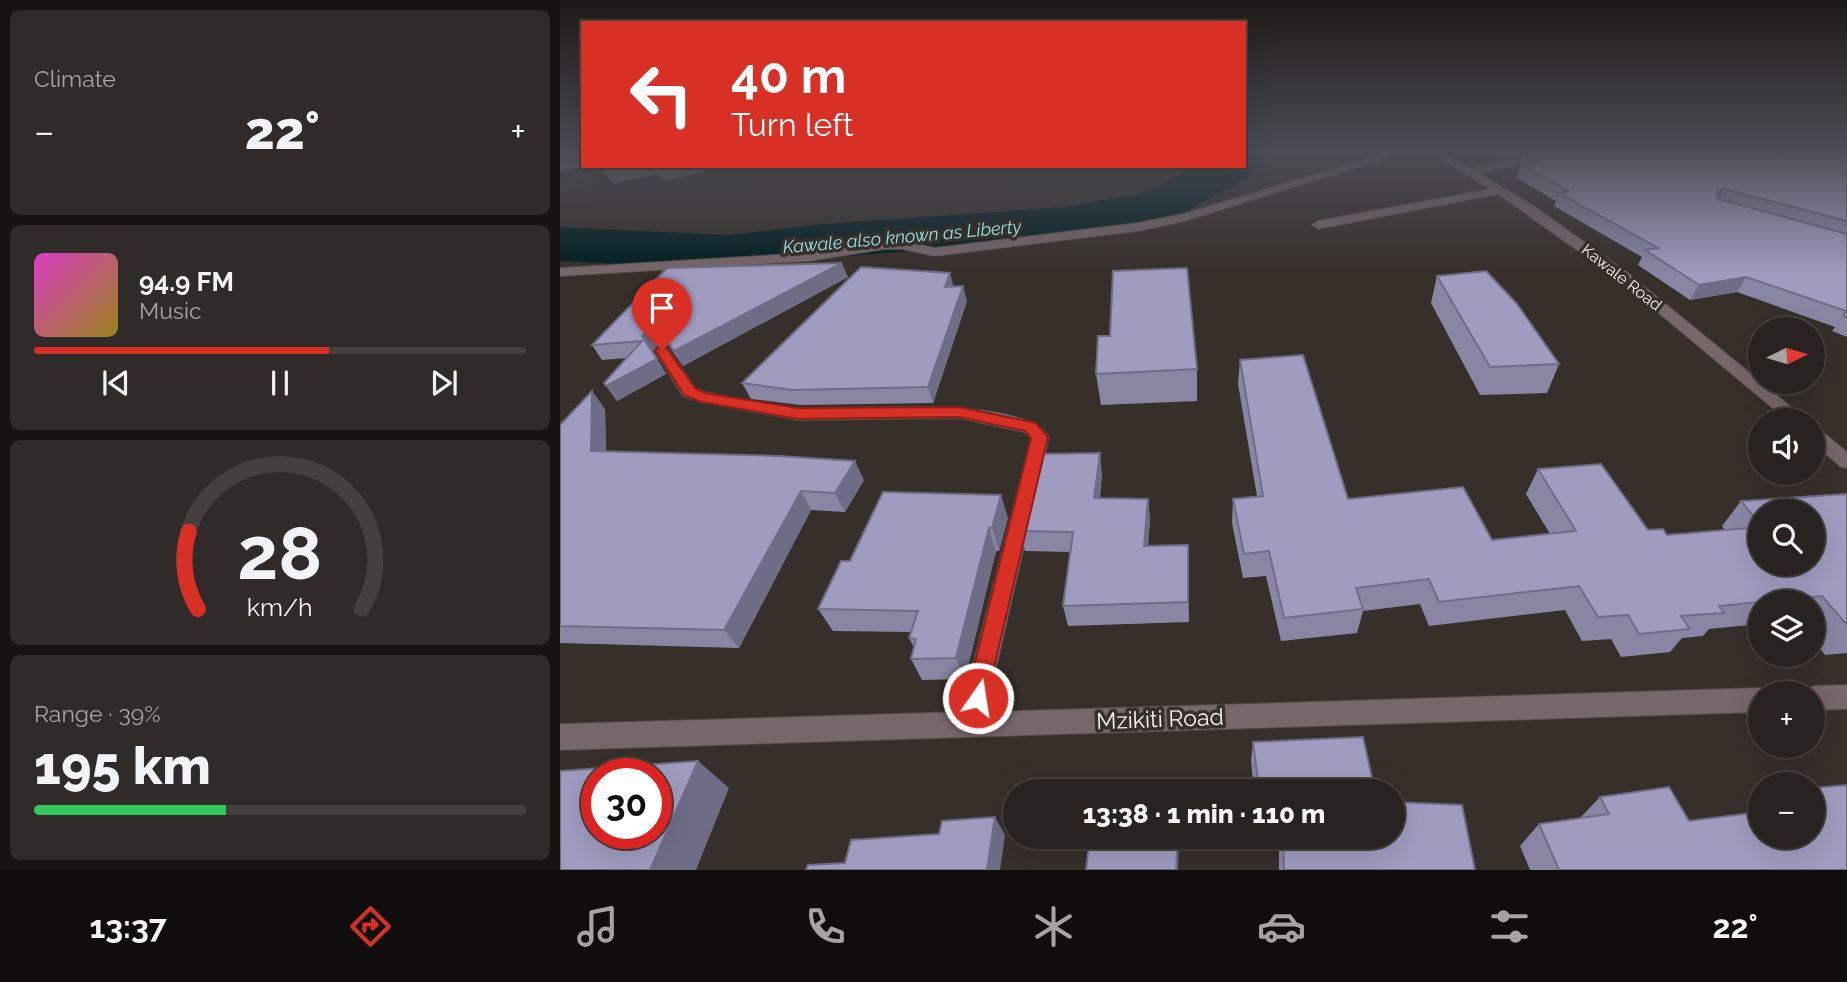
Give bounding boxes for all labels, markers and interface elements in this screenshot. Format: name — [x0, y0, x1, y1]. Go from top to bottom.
text: 40 m — [731, 47, 846, 104]
icon: left — [616, 49, 707, 140]
text: Climate — [34, 65, 116, 92]
text: 22° — [245, 100, 320, 161]
text: Turn left — [731, 106, 853, 143]
text: − — [34, 109, 54, 154]
text: + — [510, 109, 526, 154]
water label: Kawale also known as Liberty — [782, 216, 1023, 257]
street label: Kawale Road — [1578, 240, 1666, 315]
text: 94.9 FM — [139, 267, 234, 297]
pin — [632, 278, 692, 350]
icon: arrive — [643, 289, 681, 327]
text: Music — [139, 297, 202, 324]
north arrow — [1748, 317, 1825, 394]
map controls — [1748, 317, 1825, 849]
icon: previous — [97, 364, 135, 402]
icon: pause — [261, 364, 299, 402]
icon: next — [425, 364, 463, 402]
button: sound — [1748, 408, 1825, 485]
button: search — [1748, 499, 1825, 576]
text: 28 — [237, 511, 323, 596]
button: layers — [1748, 590, 1825, 667]
text: km/h — [247, 591, 313, 621]
position arrow — [941, 661, 1015, 735]
button: + — [1748, 681, 1825, 758]
text: Range · 39% — [34, 700, 161, 727]
street label: Mzikiti Road — [1096, 703, 1224, 734]
text: 195 km — [34, 735, 211, 796]
speed limit sign: 30 — [581, 758, 672, 849]
button: − — [1748, 772, 1825, 849]
text: 13:38 · 1 min · 110 m — [1083, 799, 1325, 829]
icon: directions — [346, 902, 395, 951]
icon: music — [573, 902, 622, 951]
icon: phone — [801, 902, 850, 951]
icon: climate — [1029, 902, 1078, 951]
icon: car — [1257, 902, 1306, 951]
icon: filters — [1485, 902, 1534, 951]
text: 13:37 — [89, 908, 167, 945]
text: 22° — [1712, 908, 1758, 945]

